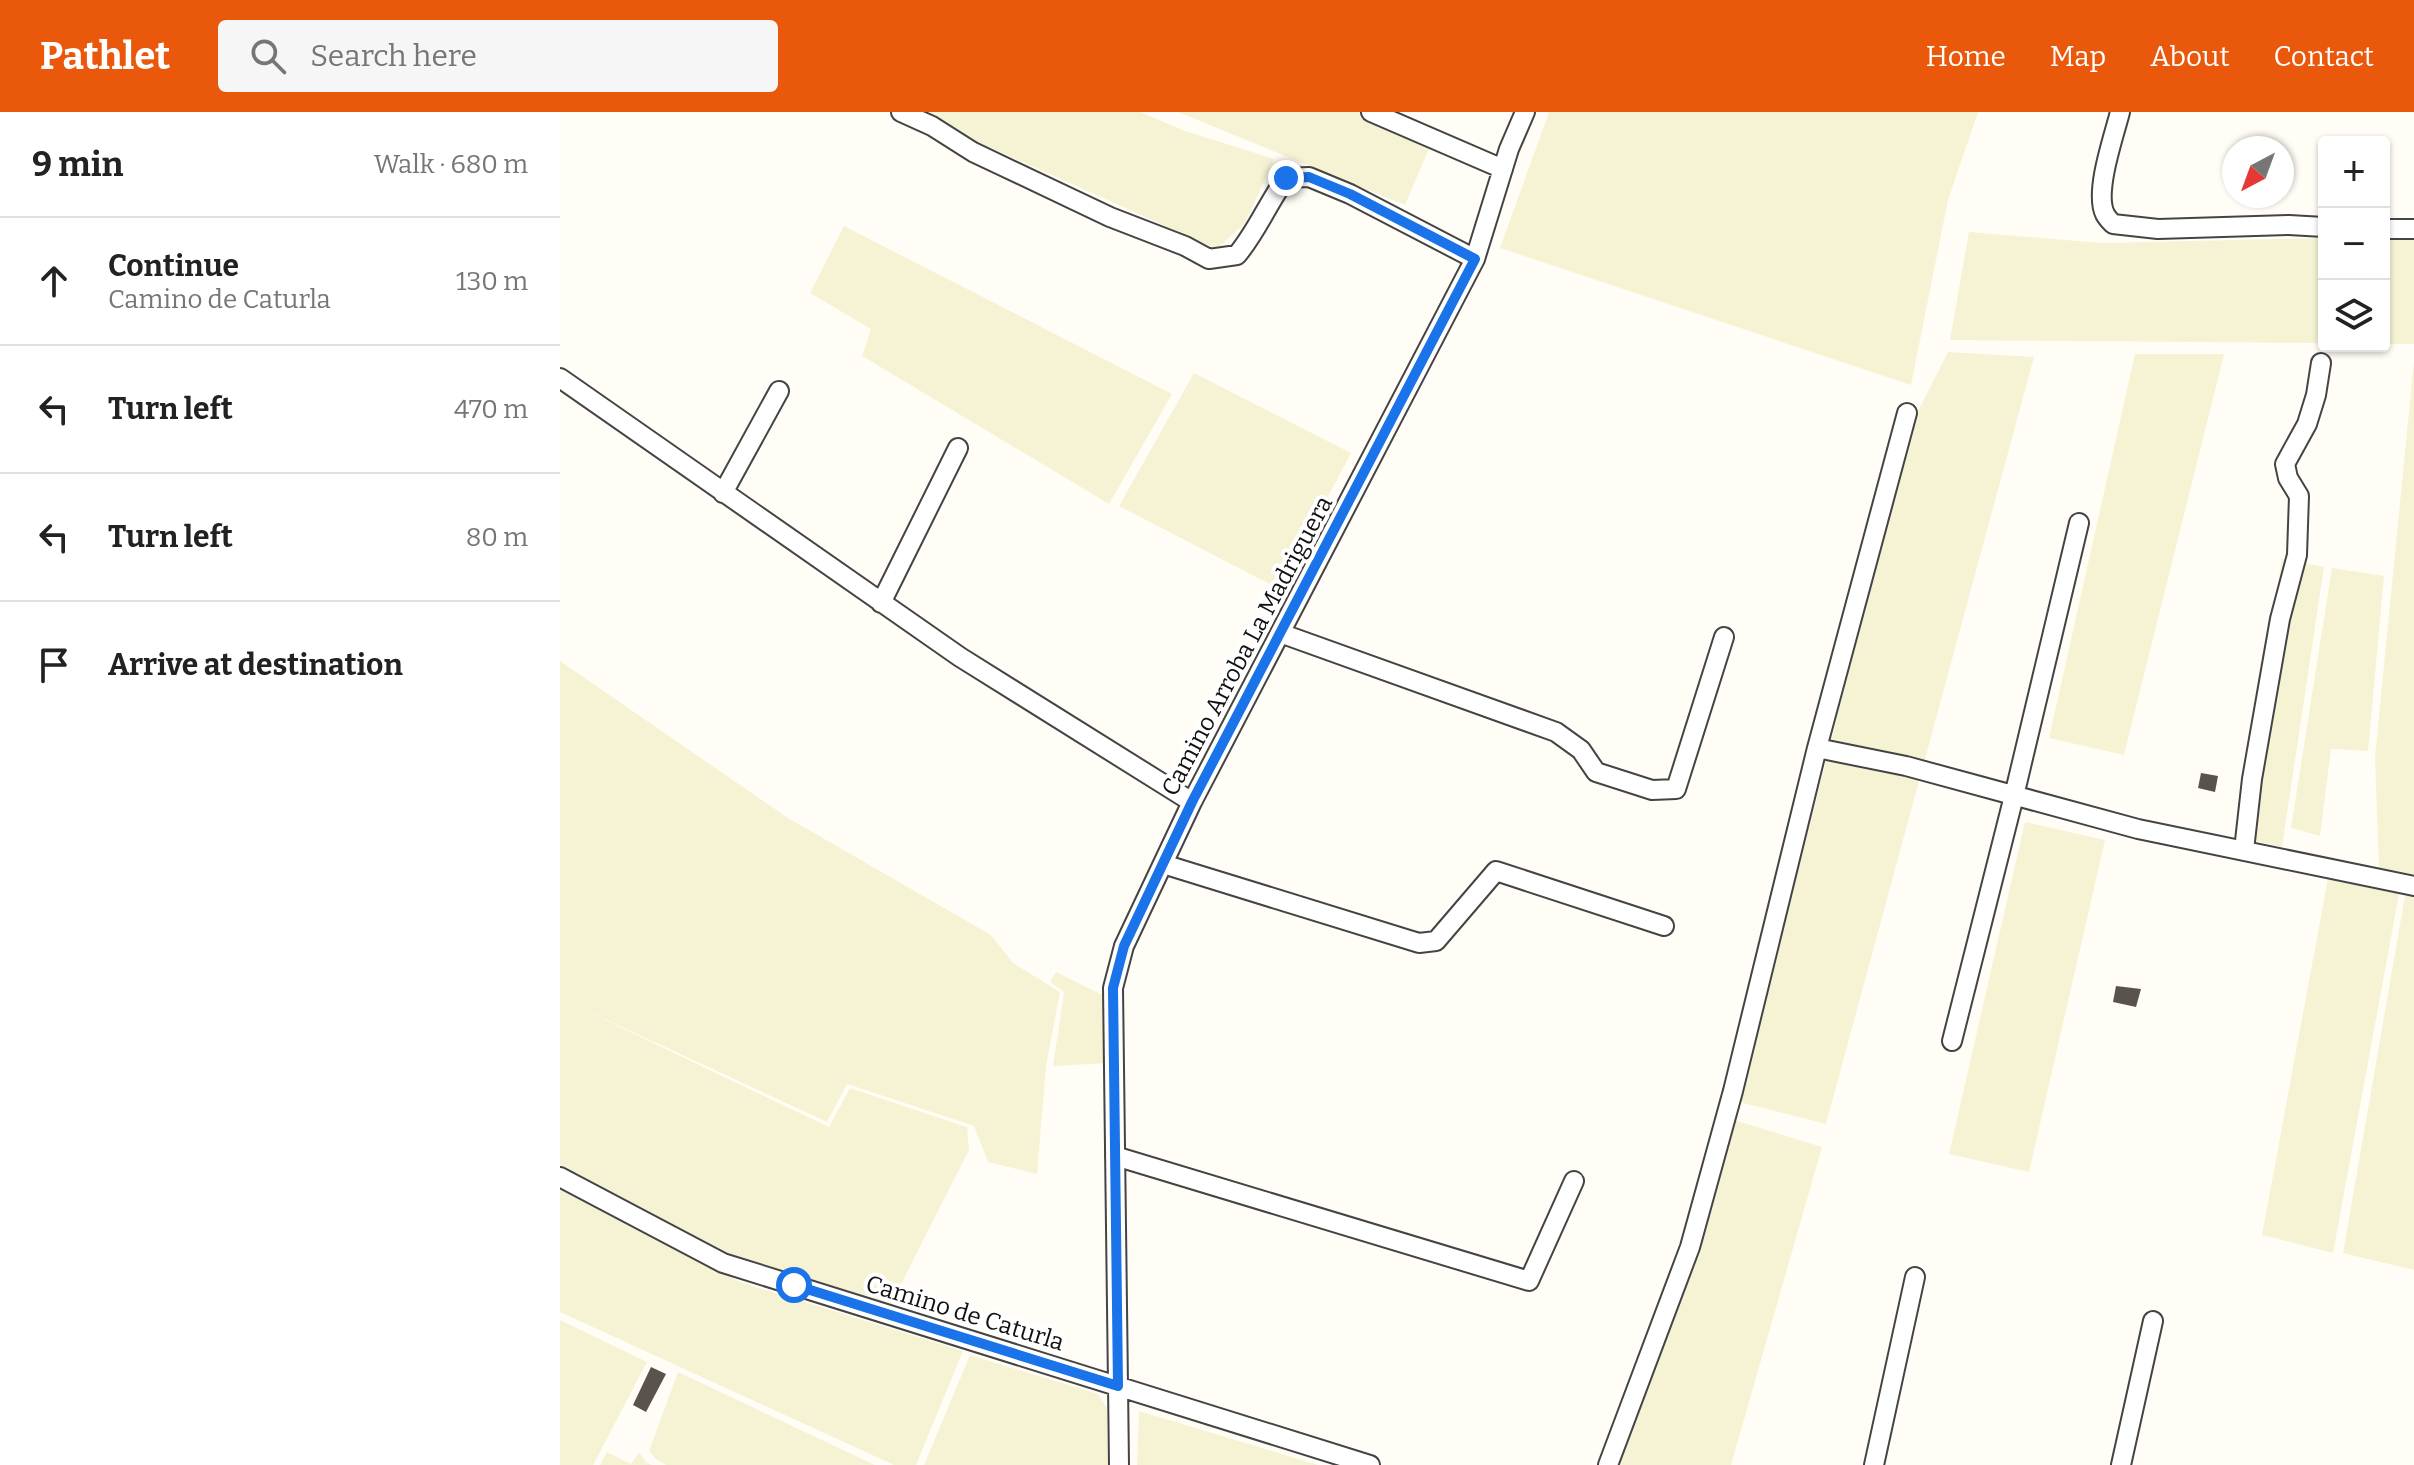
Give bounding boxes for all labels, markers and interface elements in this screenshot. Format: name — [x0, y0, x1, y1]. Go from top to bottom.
search box — [218, 20, 778, 92]
text: Pathlet — [40, 33, 170, 79]
icon: search — [246, 34, 290, 78]
text: Search here — [310, 38, 477, 74]
text: Home — [1926, 40, 2006, 73]
text: Map — [2050, 40, 2106, 73]
text: About — [2150, 40, 2230, 73]
text: Contact — [2274, 40, 2374, 73]
north arrow — [2222, 136, 2294, 208]
map controls — [2318, 136, 2390, 352]
button: + — [2318, 136, 2390, 208]
text: 9 min — [32, 144, 123, 185]
text: Walk · 680 m — [374, 149, 528, 180]
route end — [1268, 160, 1304, 196]
button: − — [2318, 208, 2390, 280]
text: Continue — [108, 248, 239, 284]
icon: ahead — [32, 259, 76, 303]
text: 130 m — [456, 266, 528, 297]
button: layers — [2318, 280, 2390, 352]
text: Camino de Caturla — [108, 284, 331, 315]
icon: left — [32, 387, 76, 431]
text: Turn left — [108, 391, 233, 427]
text: 470 m — [454, 394, 528, 425]
street label: Camino Arroba La Madriguera — [1156, 491, 1338, 801]
icon: left — [32, 515, 76, 559]
text: Turn left — [108, 519, 233, 555]
text: 80 m — [466, 522, 528, 553]
icon: arrive — [32, 643, 76, 687]
text: Arrive at destination — [108, 647, 403, 683]
route start — [776, 1267, 812, 1303]
street label: Camino de Caturla — [863, 1270, 1067, 1356]

